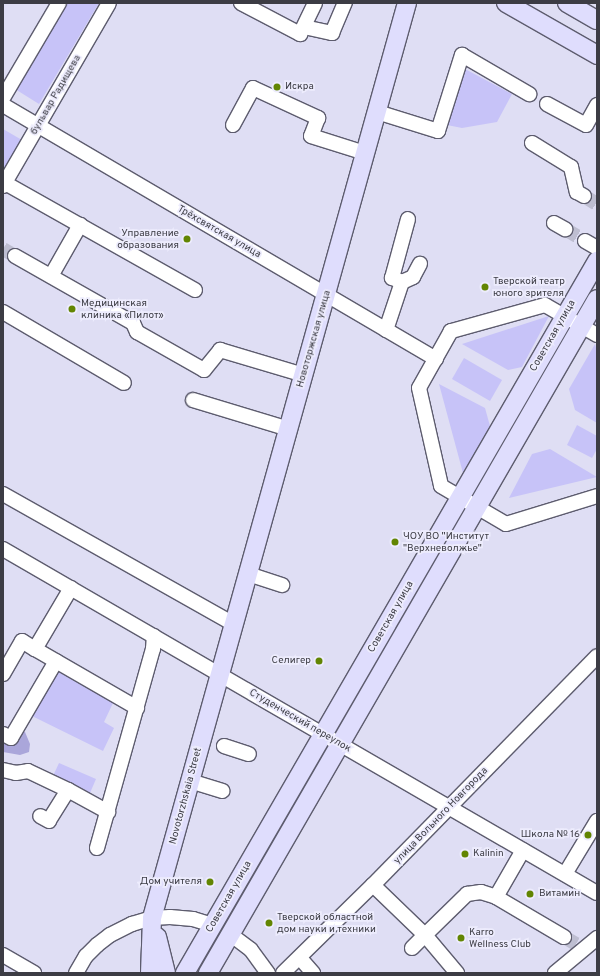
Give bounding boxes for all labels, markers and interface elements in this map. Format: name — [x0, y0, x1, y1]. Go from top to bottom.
street label: бульвар Радищева — [28, 53, 84, 137]
place label: Искра — [285, 81, 314, 93]
marker: Искра — [272, 82, 282, 92]
street label: Трёхсвятская улица — [175, 203, 263, 261]
place label: Управление образования — [117, 227, 179, 250]
marker: Управление образования — [182, 234, 192, 244]
place label: Тверской театр юного зрителя — [493, 275, 565, 298]
marker: Тверской театр юного зрителя — [480, 282, 490, 292]
street label: Новоторжская улица — [294, 289, 334, 389]
place label: Медицинская клиника «Пилот» — [81, 297, 164, 320]
street label: Советская улица — [528, 298, 578, 374]
marker: Медицинская клиника «Пилот» — [66, 303, 78, 315]
place label: ЧОУ ВО "Институт "Верхневолжье" — [403, 530, 489, 554]
marker: ЧОУ ВО "Институт "Верхневолжье" — [390, 537, 400, 547]
street label: Советская улица — [366, 579, 416, 655]
place label: Селигер — [272, 655, 311, 667]
marker: Селигер — [314, 656, 324, 666]
street label: Студенческий переулок — [247, 687, 353, 755]
street label: Novotorzhskaia Street — [167, 746, 205, 846]
street label: улица Вольного Новгорода — [392, 765, 490, 867]
place label: Школа № 16 — [521, 829, 580, 841]
marker: Школа № 16 — [583, 830, 593, 840]
place label: Kalinin — [473, 848, 504, 860]
marker: Kalinin — [460, 849, 470, 859]
street label: Советская улица — [204, 859, 254, 935]
place label: Дом учителя — [140, 876, 202, 888]
marker: Дом учителя — [205, 877, 215, 887]
marker: Витамин — [524, 888, 536, 900]
place label: Витамин — [539, 888, 580, 900]
place label: Тверской областной дом науки и техники — [277, 911, 376, 934]
marker: Тверской областной дом науки и техники — [264, 918, 274, 928]
place label: Karro Wellness Club — [469, 926, 531, 950]
marker: Karro Wellness Club — [456, 933, 466, 943]

